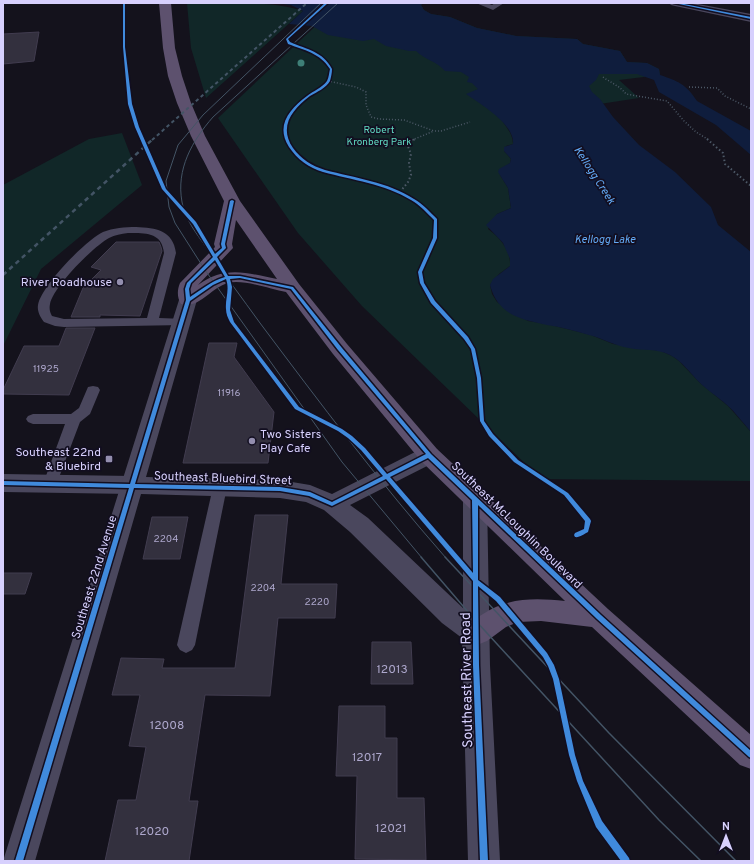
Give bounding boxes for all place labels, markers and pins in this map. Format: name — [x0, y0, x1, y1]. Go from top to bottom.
place label: River Roadhouse — [21, 275, 112, 291]
marker: River Roadhouse — [115, 277, 125, 287]
place label: Two Sisters Play Cafe — [260, 427, 321, 457]
marker: Two Sisters Play Cafe — [247, 436, 257, 446]
place label: Southeast 22nd & Bluebird — [15, 445, 101, 475]
marker: Southeast 22nd & Bluebird — [104, 454, 114, 464]

